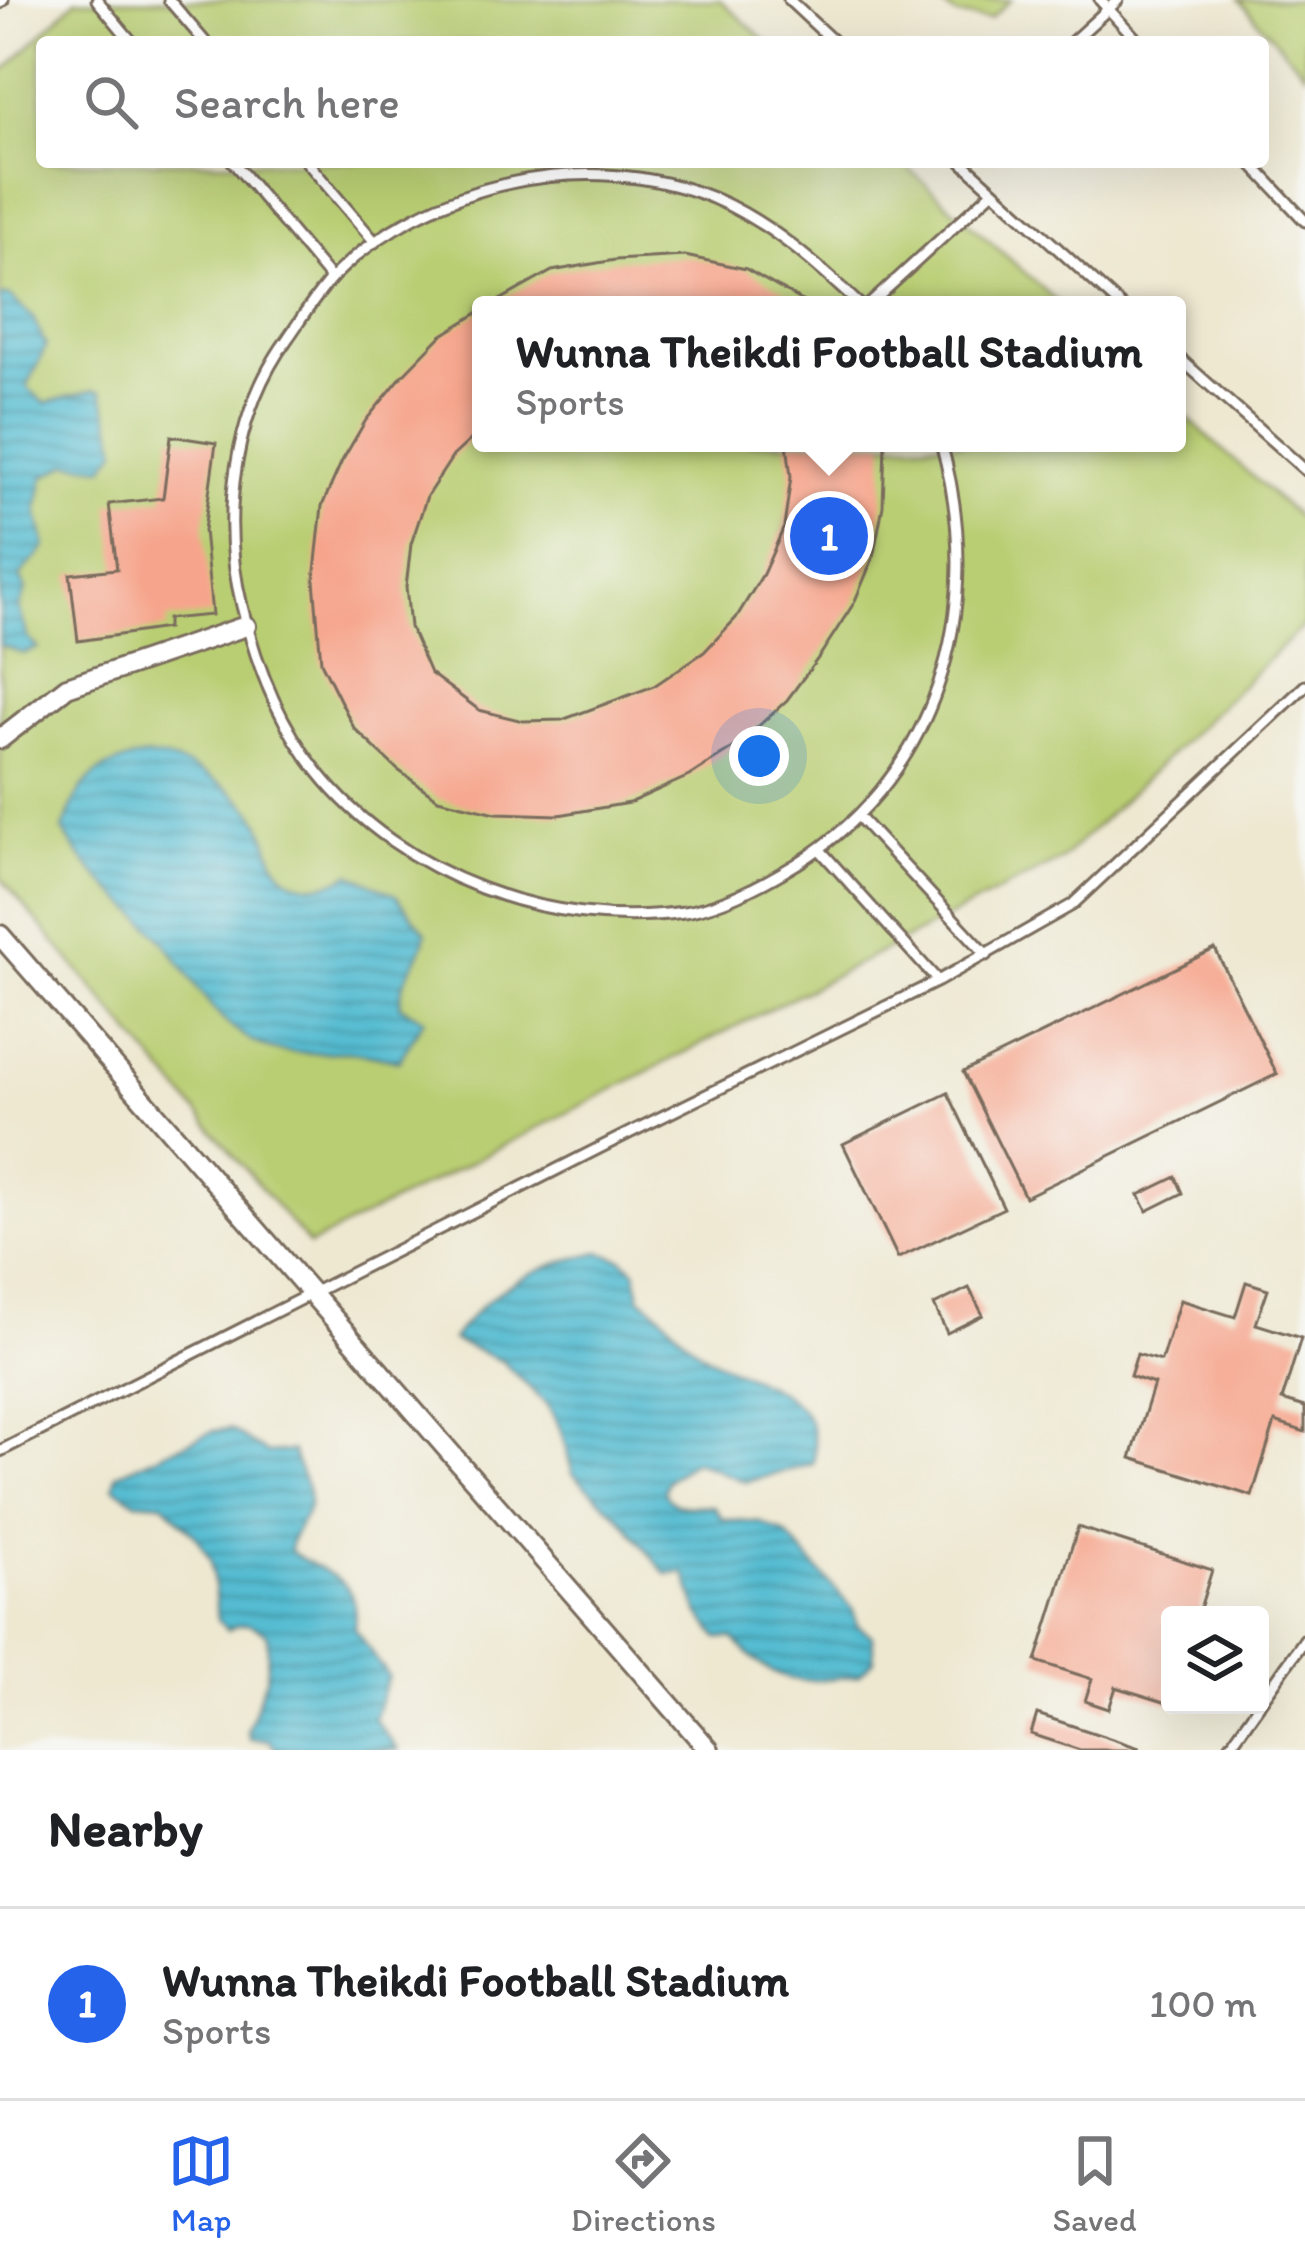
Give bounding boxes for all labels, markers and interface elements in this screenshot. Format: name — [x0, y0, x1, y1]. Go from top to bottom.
search box — [36, 36, 1269, 168]
icon: search — [78, 69, 144, 135]
text: Search here — [174, 75, 400, 129]
popup — [472, 296, 1186, 452]
text: Wunna Theikdi Football Stadium — [515, 324, 1143, 378]
text: Sports — [515, 378, 625, 425]
pin: 1 — [790, 491, 868, 581]
your location — [729, 726, 789, 786]
map controls — [1161, 1606, 1269, 1714]
button: layers — [1161, 1606, 1269, 1714]
text: Nearby — [48, 1798, 203, 1859]
text: Wunna Theikdi Football Stadium — [162, 1953, 789, 2007]
text: 1 — [78, 1980, 96, 2027]
text: 100 m — [1149, 1980, 1257, 2027]
text: Sports — [162, 2007, 271, 2054]
tab: Map — [168, 2128, 234, 2239]
tab: Directions — [571, 2128, 716, 2239]
tab: Saved — [1053, 2128, 1137, 2239]

